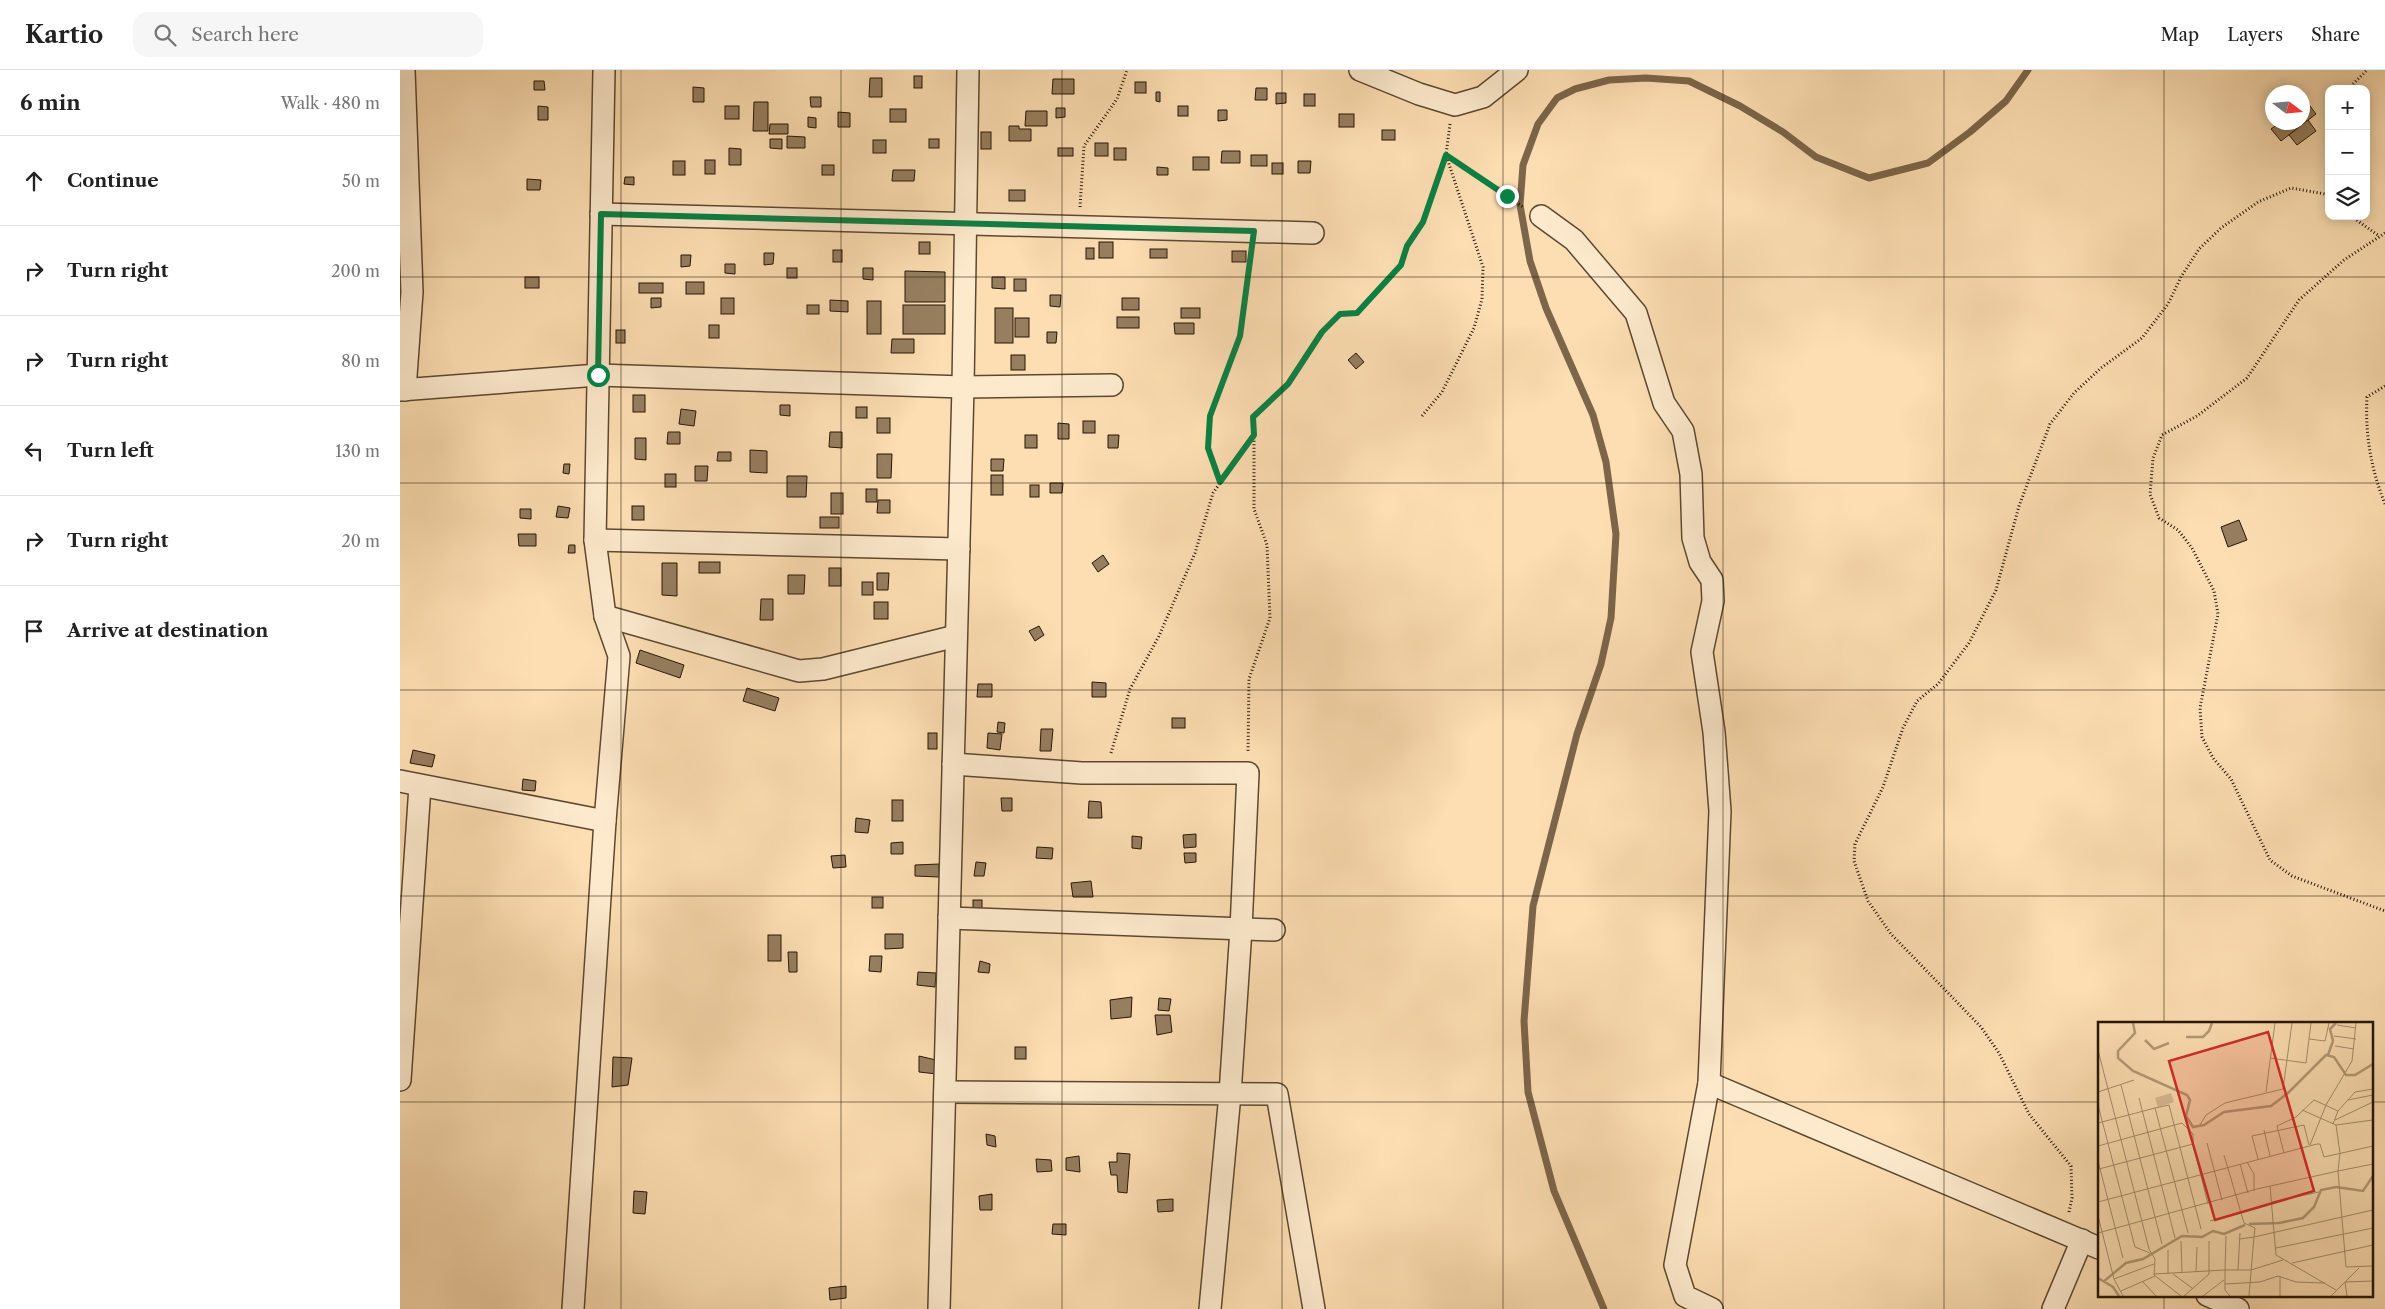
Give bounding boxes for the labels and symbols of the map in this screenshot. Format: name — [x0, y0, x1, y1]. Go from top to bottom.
north arrow — [2265, 85, 2310, 130]
route end — [1496, 185, 1519, 208]
route start — [587, 364, 610, 387]
inset map — [2098, 1022, 2372, 1296]

